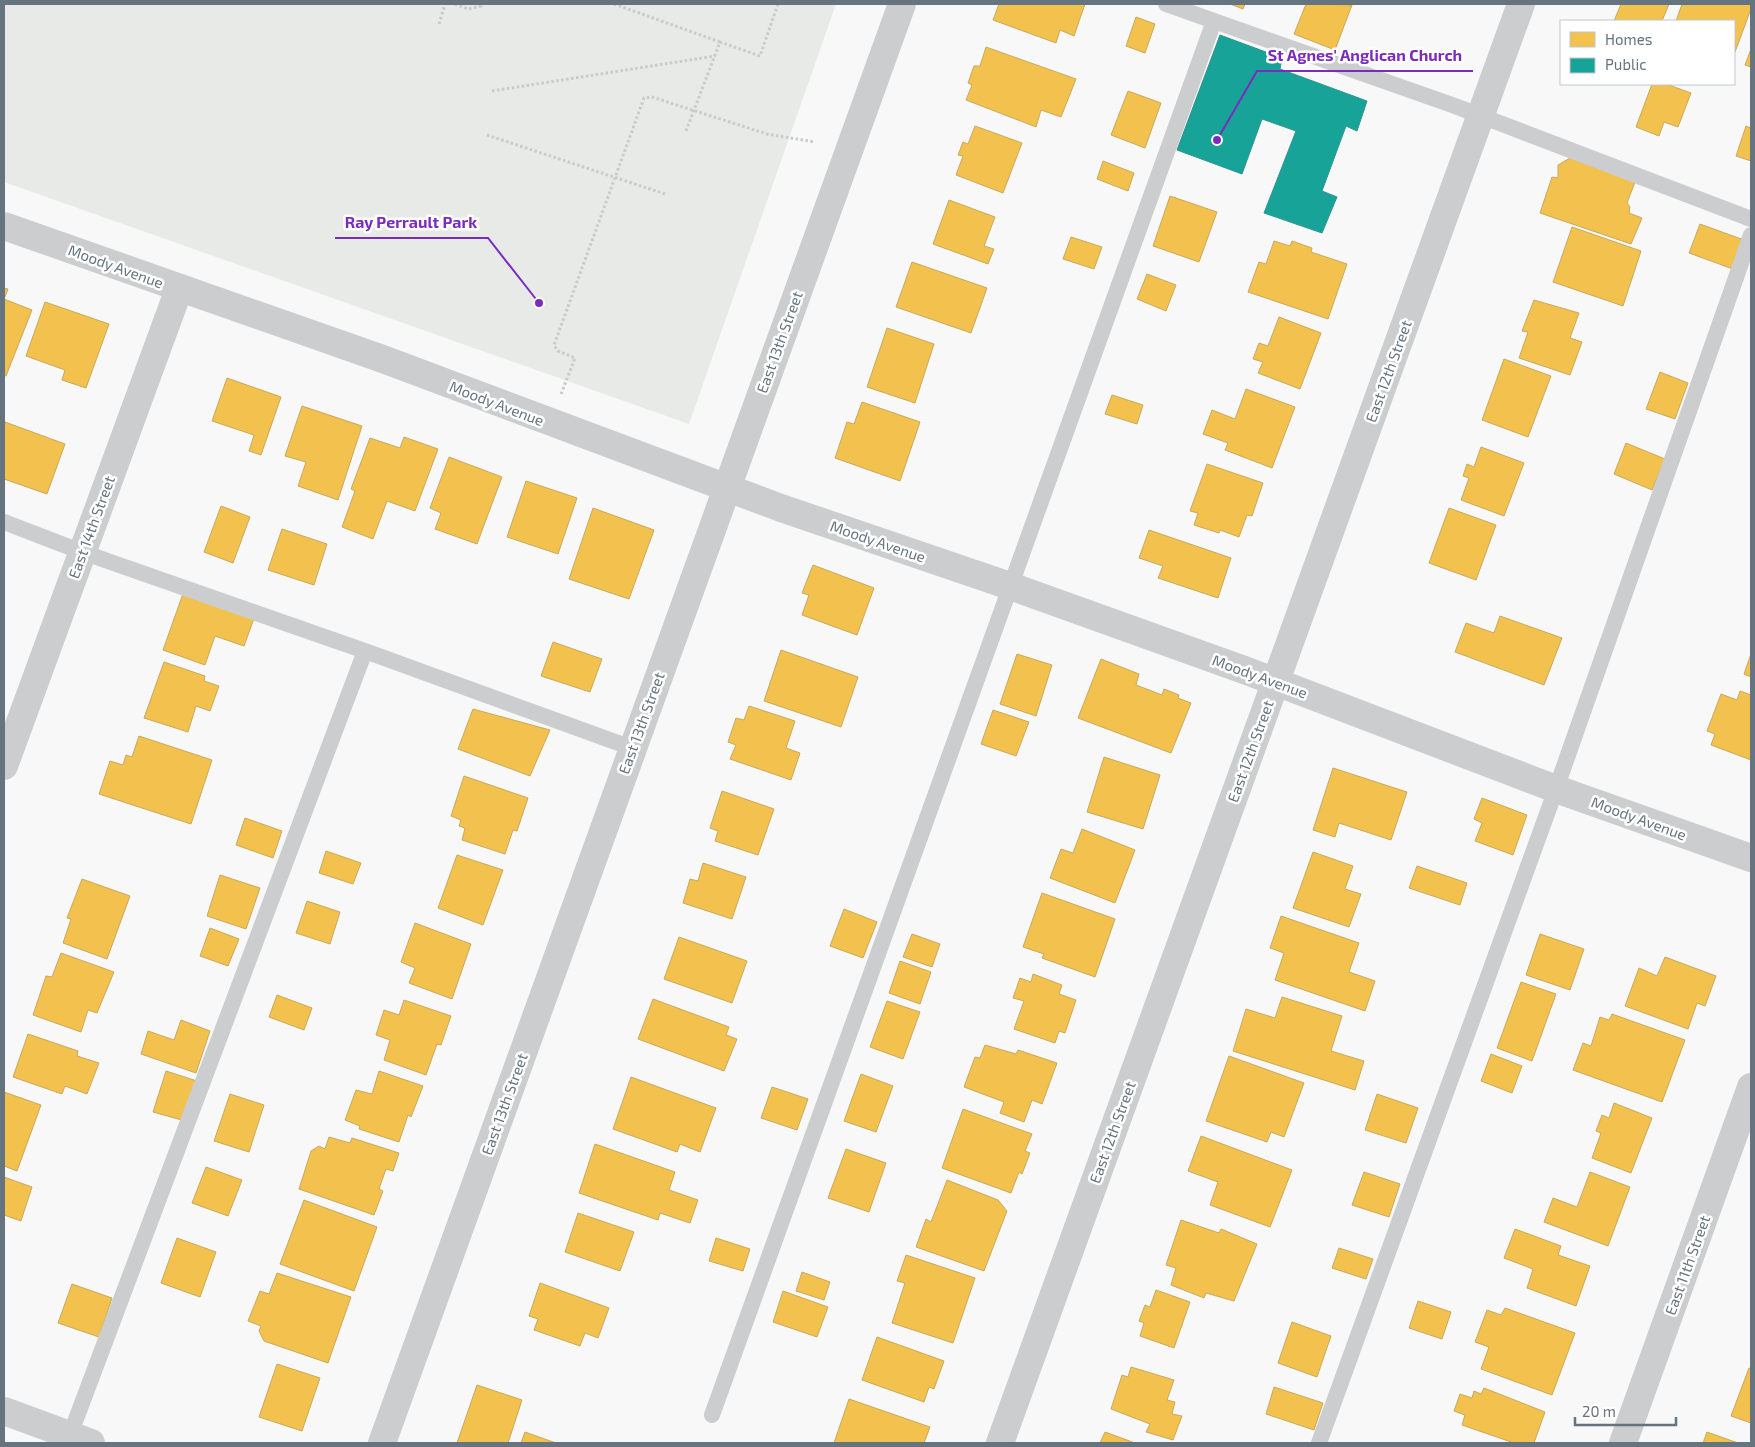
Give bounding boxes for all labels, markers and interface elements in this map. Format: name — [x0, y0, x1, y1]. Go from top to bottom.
legend — [1560, 20, 1735, 85]
text: Homes — [1605, 30, 1652, 48]
callout: St Agnes' Anglican Church — [1257, 40, 1473, 71]
text: St Agnes' Anglican Church — [1268, 45, 1462, 64]
text: Public — [1605, 55, 1646, 73]
callout: Ray Perrault Park — [335, 207, 488, 238]
text: Ray Perrault Park — [345, 212, 477, 232]
street label: Moody Avenue — [66, 241, 166, 291]
street label: East 13th Street — [752, 288, 806, 395]
street label: East 12th Street — [1361, 317, 1415, 424]
street label: Moody Avenue — [447, 377, 547, 429]
street label: East 14th Street — [64, 473, 118, 581]
street label: Moody Avenue — [828, 516, 928, 566]
street label: Moody Avenue — [1210, 651, 1310, 701]
street label: East 13th Street — [614, 669, 668, 776]
street label: East 12th Street — [1223, 697, 1277, 804]
street label: Moody Avenue — [1589, 793, 1689, 843]
street label: East 13th Street — [477, 1050, 531, 1157]
street label: East 12th Street — [1085, 1078, 1139, 1185]
street label: East 11th Street — [1661, 1212, 1713, 1317]
scale bar — [1575, 1394, 1676, 1426]
text: 20 m — [1582, 1402, 1616, 1420]

